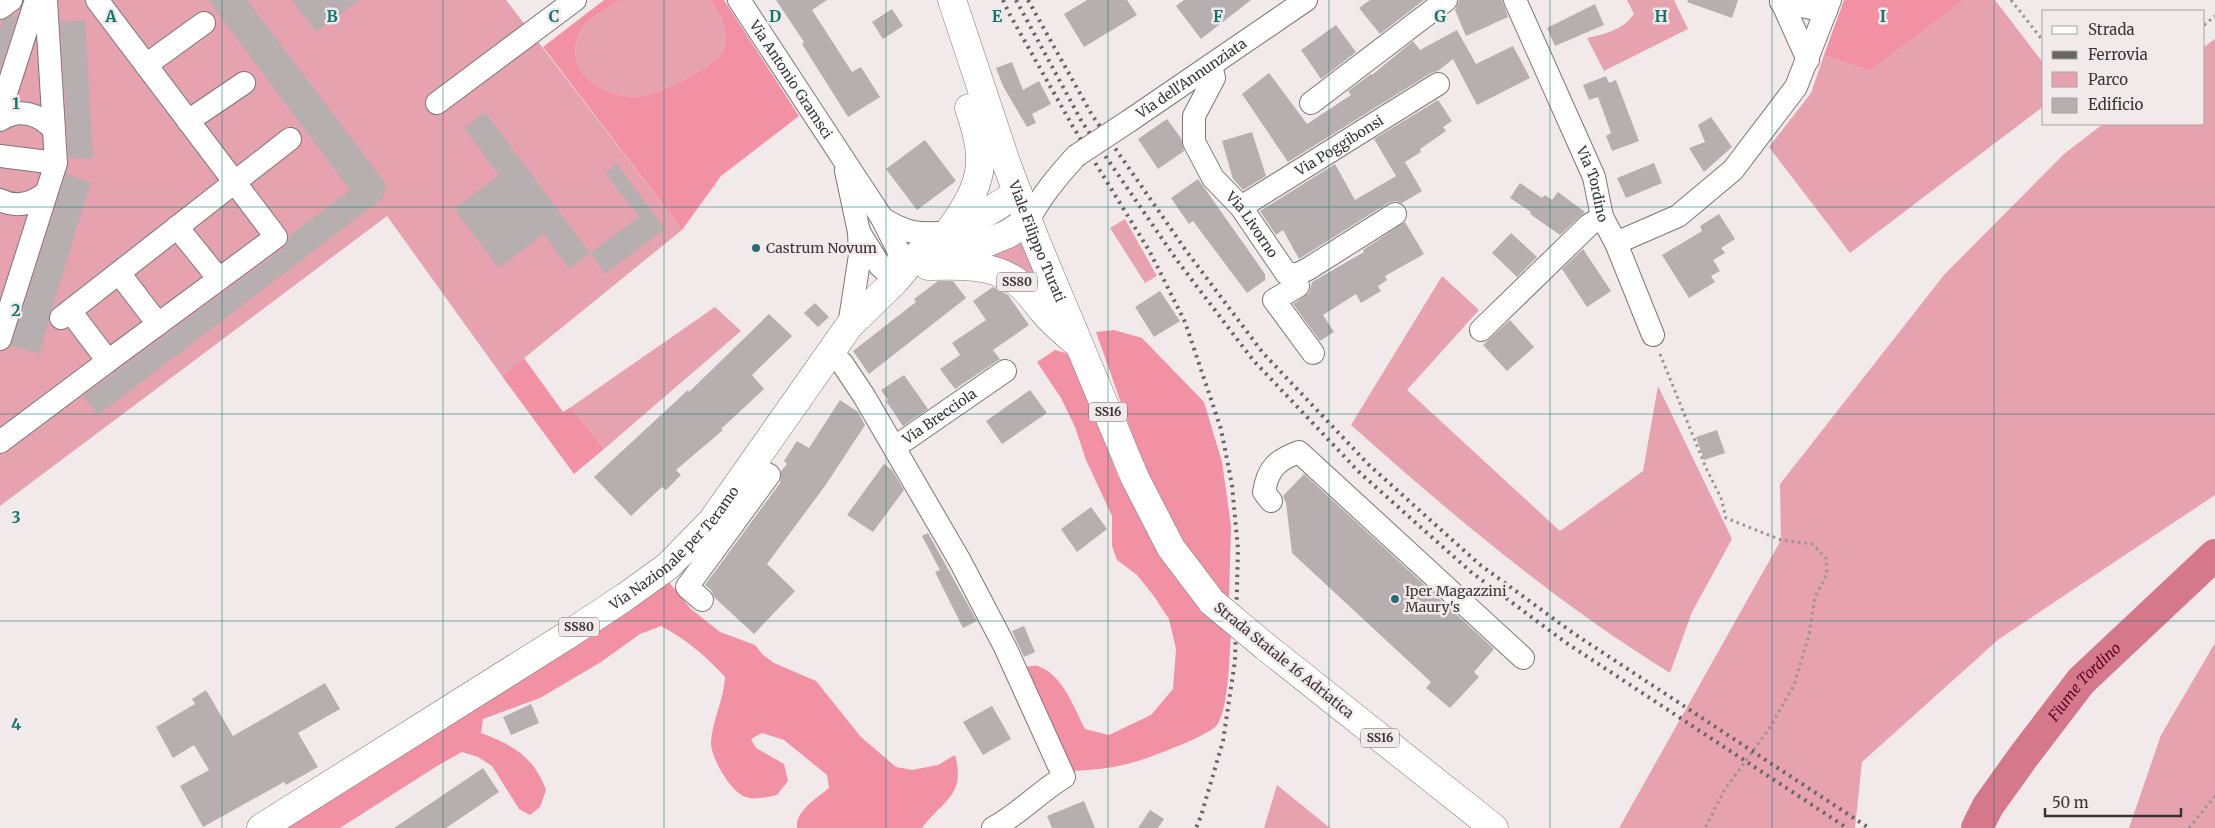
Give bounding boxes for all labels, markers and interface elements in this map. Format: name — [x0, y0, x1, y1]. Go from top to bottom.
text: A — [104, 6, 117, 26]
text: B — [326, 6, 338, 26]
text: C — [549, 6, 559, 26]
text: D — [769, 6, 781, 26]
text: E — [992, 6, 1003, 26]
text: F — [1213, 6, 1223, 26]
text: G — [1434, 6, 1446, 26]
text: H — [1654, 6, 1668, 26]
text: I — [1880, 6, 1886, 26]
legend — [2042, 10, 2205, 125]
street label: Via Antonio Gramsci — [745, 16, 837, 143]
text: Strada — [2088, 20, 2135, 39]
street label: Via dell'Annunziata — [1132, 34, 1250, 123]
text: Ferrovia — [2088, 45, 2148, 64]
text: Parco — [2088, 70, 2128, 89]
text: 1 — [12, 93, 20, 113]
text: Edificio — [2088, 95, 2144, 114]
street label: Via Poggibonsi — [1291, 111, 1387, 180]
street label: Via Tordino — [1572, 142, 1612, 225]
street label: Viale Filippo Turati — [1004, 177, 1070, 305]
street label: Via Livorno — [1221, 187, 1282, 261]
place label: Castrum Novum — [766, 239, 877, 257]
marker: Castrum Novum — [750, 242, 762, 254]
road number: SS80 — [997, 272, 1037, 292]
text: 2 — [11, 300, 21, 320]
street label: Via Brecciola — [898, 384, 980, 449]
road number: SS16 — [1089, 402, 1127, 422]
street label: Via Nazionale per Teramo — [605, 483, 743, 614]
text: 3 — [11, 507, 21, 527]
place label: Iper Magazzini Maury's — [1405, 582, 1507, 616]
marker: Iper Magazzini Maury's — [1389, 593, 1401, 605]
street label: Strada Statale 16 Adriatica — [1210, 598, 1358, 722]
road number: SS80 — [559, 618, 599, 636]
water label: Fiume Tordino — [2043, 638, 2125, 726]
text: 4 — [11, 714, 21, 734]
road number: SS16 — [1361, 728, 1399, 748]
scale bar — [2045, 786, 2181, 818]
text: 50 m — [2052, 793, 2089, 812]

